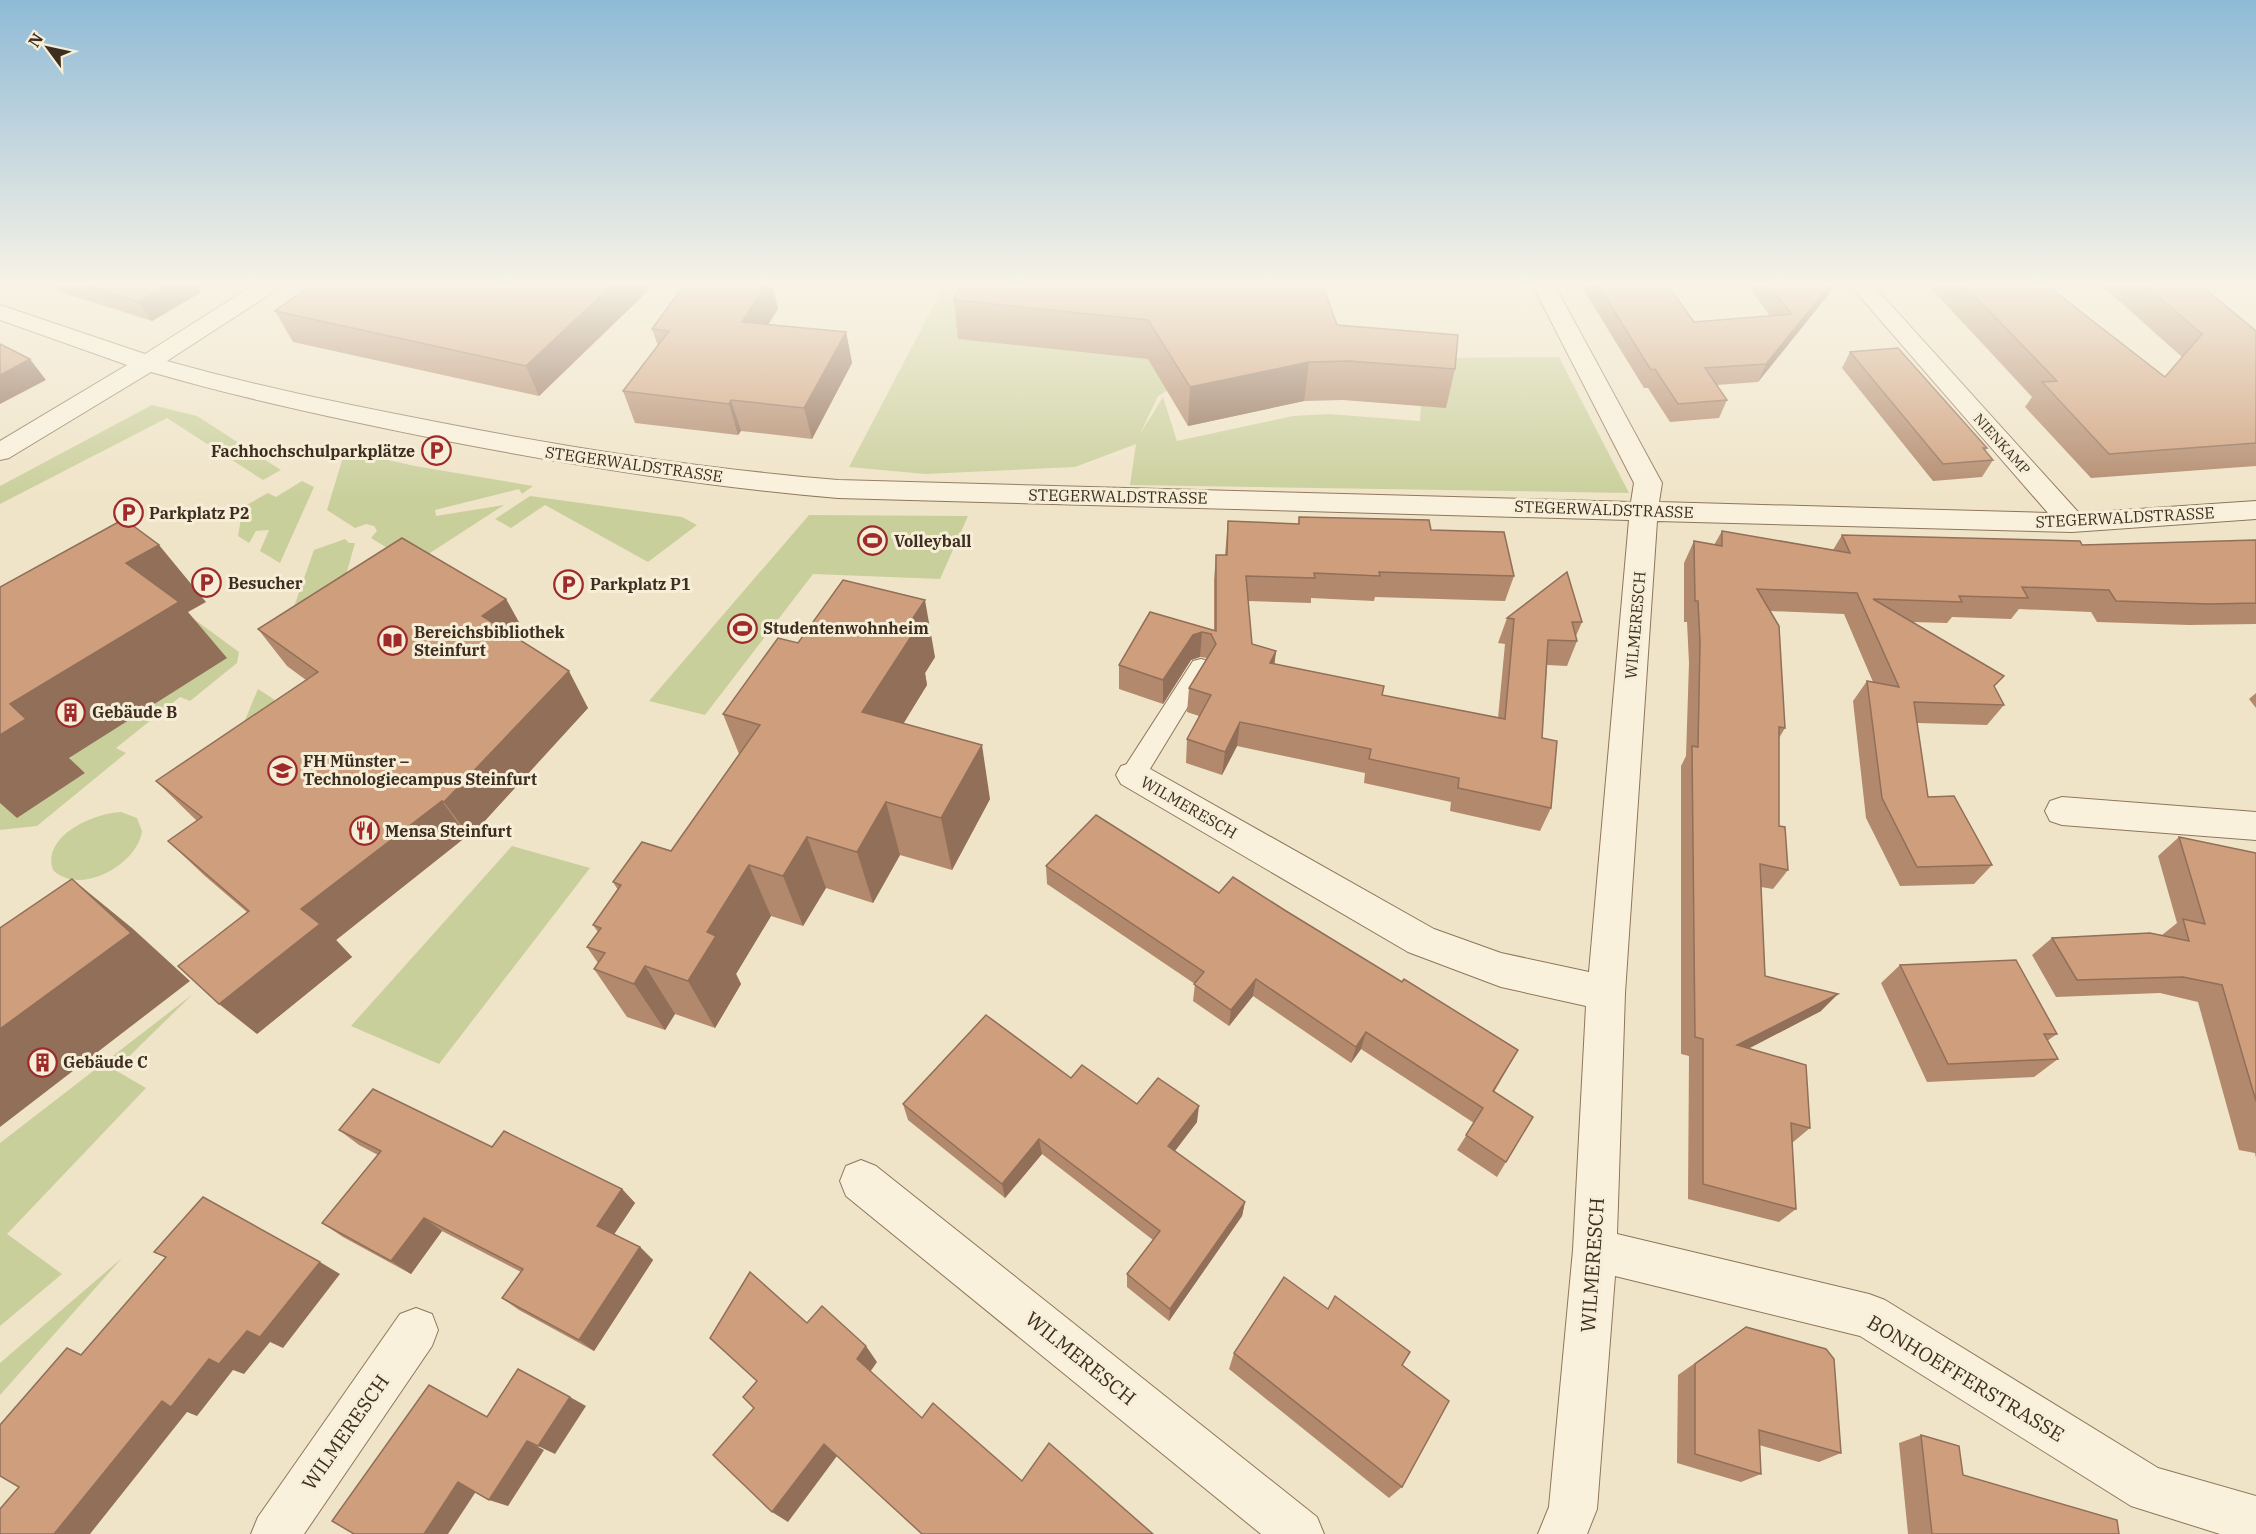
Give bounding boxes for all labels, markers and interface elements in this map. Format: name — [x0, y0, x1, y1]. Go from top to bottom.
north arrow — [18, 18, 78, 78]
text: N — [24, 29, 47, 51]
street label: NIENKAMP — [1970, 410, 2034, 478]
parking icon: Fachhochschulparkplätze — [420, 435, 452, 467]
place label: Fachhochschulparkplätze — [211, 441, 415, 461]
street label: STEGERWALDSTRASSE — [544, 442, 724, 486]
street label: STEGERWALDSTRASSE — [1028, 484, 1208, 508]
street label: STEGERWALDSTRASSE — [1514, 496, 1694, 522]
parking icon: Parkplatz P2 — [112, 497, 144, 529]
street label: STEGERWALDSTRASSE — [2035, 502, 2215, 532]
place label: Parkplatz P2 — [149, 503, 250, 523]
sports icon: Volleyball — [857, 525, 889, 557]
place label: Volleyball — [894, 531, 972, 551]
parking icon: Besucher — [191, 567, 223, 599]
parking icon: Parkplatz P1 — [553, 568, 585, 600]
street label: WILMERESCH — [1620, 570, 1650, 680]
place label: Besucher — [228, 573, 303, 593]
place label: Parkplatz P1 — [590, 574, 691, 594]
sports icon: Studentenwohnheim — [726, 612, 758, 644]
place label: Studentenwohnheim — [763, 618, 929, 638]
place label: Bereichsbibliothek Steinfurt — [414, 622, 564, 660]
library icon: Bereichsbibliothek Steinfurt — [377, 625, 409, 657]
building icon: Gebäude B — [55, 696, 87, 728]
place label: Gebäude B — [92, 702, 177, 722]
place label: FH Münster – Technologiecampus Steinfurt — [303, 751, 537, 789]
school or university icon: FH Münster – Technologiecampus Steinfurt — [266, 754, 298, 786]
street label: WILMERESCH — [1137, 771, 1241, 843]
restaurant icon: Mensa Steinfurt — [348, 815, 380, 847]
place label: Mensa Steinfurt — [385, 821, 512, 841]
building icon: Gebäude C — [26, 1046, 58, 1078]
place label: Gebäude C — [63, 1052, 148, 1072]
street label: WILMERESCH — [1574, 1197, 1610, 1333]
street label: WILMERESCH — [1020, 1305, 1142, 1411]
street label: BONHOEFFERSTRASSE — [1862, 1308, 2070, 1448]
street label: WILMERESCH — [295, 1369, 395, 1495]

